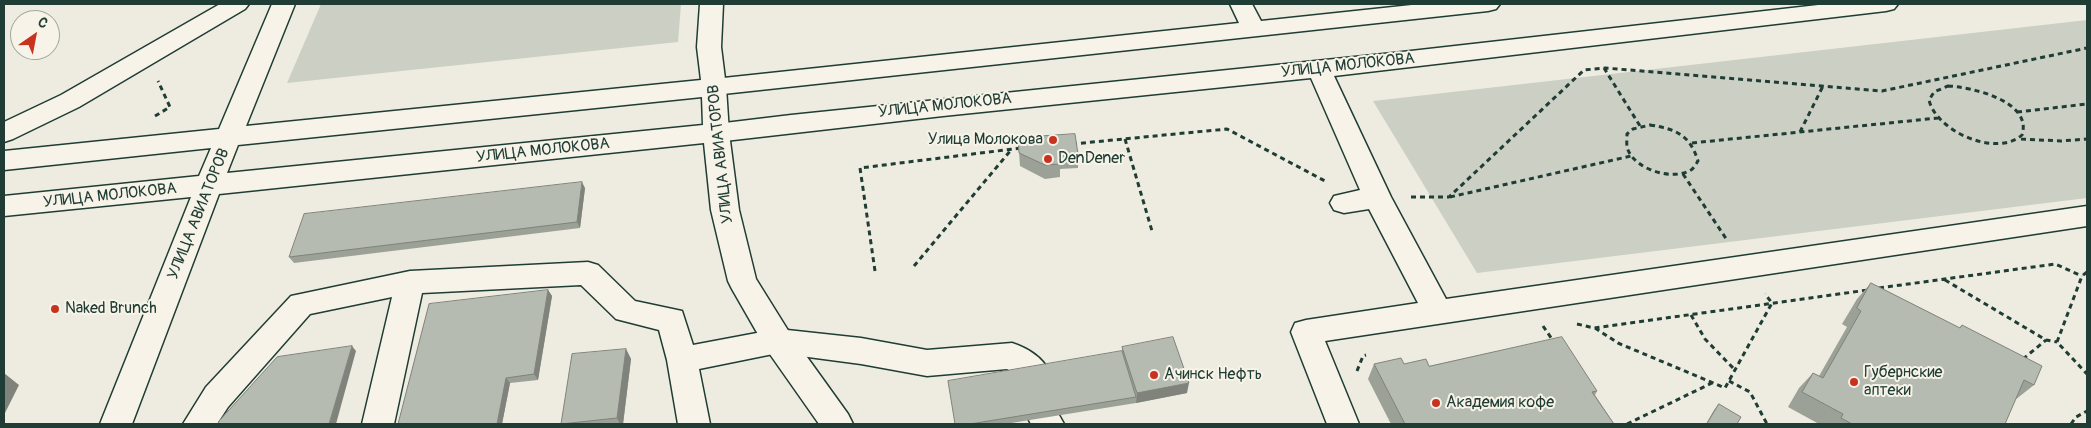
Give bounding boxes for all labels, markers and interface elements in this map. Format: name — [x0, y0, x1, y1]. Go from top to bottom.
north arrow — [10, 10, 60, 60]
text: С — [35, 13, 51, 32]
street label: УЛИЦА МОЛОКОВА — [1280, 49, 1416, 83]
street label: УЛИЦА АВИАТОРОВ — [704, 84, 738, 224]
street label: УЛИЦА МОЛОКОВА — [877, 89, 1013, 123]
place label: Улица Молокова — [928, 130, 1043, 150]
street label: УЛИЦА МОЛОКОВА — [475, 134, 611, 168]
marker: Улица Молокова — [1047, 134, 1059, 146]
street label: УЛИЦА АВИАТОРОВ — [164, 146, 234, 282]
place label: DenDener — [1058, 149, 1125, 169]
marker: DenDener — [1042, 153, 1054, 165]
street label: УЛИЦА МОЛОКОВА — [42, 179, 178, 213]
place label: Naked Brunch — [65, 299, 157, 319]
marker: Naked Brunch — [49, 303, 61, 315]
place label: Губернские аптеки — [1864, 363, 1942, 401]
place label: Ачинск Нефть — [1164, 365, 1262, 385]
marker: Ачинск Нефть — [1148, 369, 1160, 381]
marker: Губернские аптеки — [1848, 376, 1860, 388]
place label: Академия кофе — [1446, 393, 1554, 413]
marker: Академия кофе — [1430, 397, 1442, 409]

